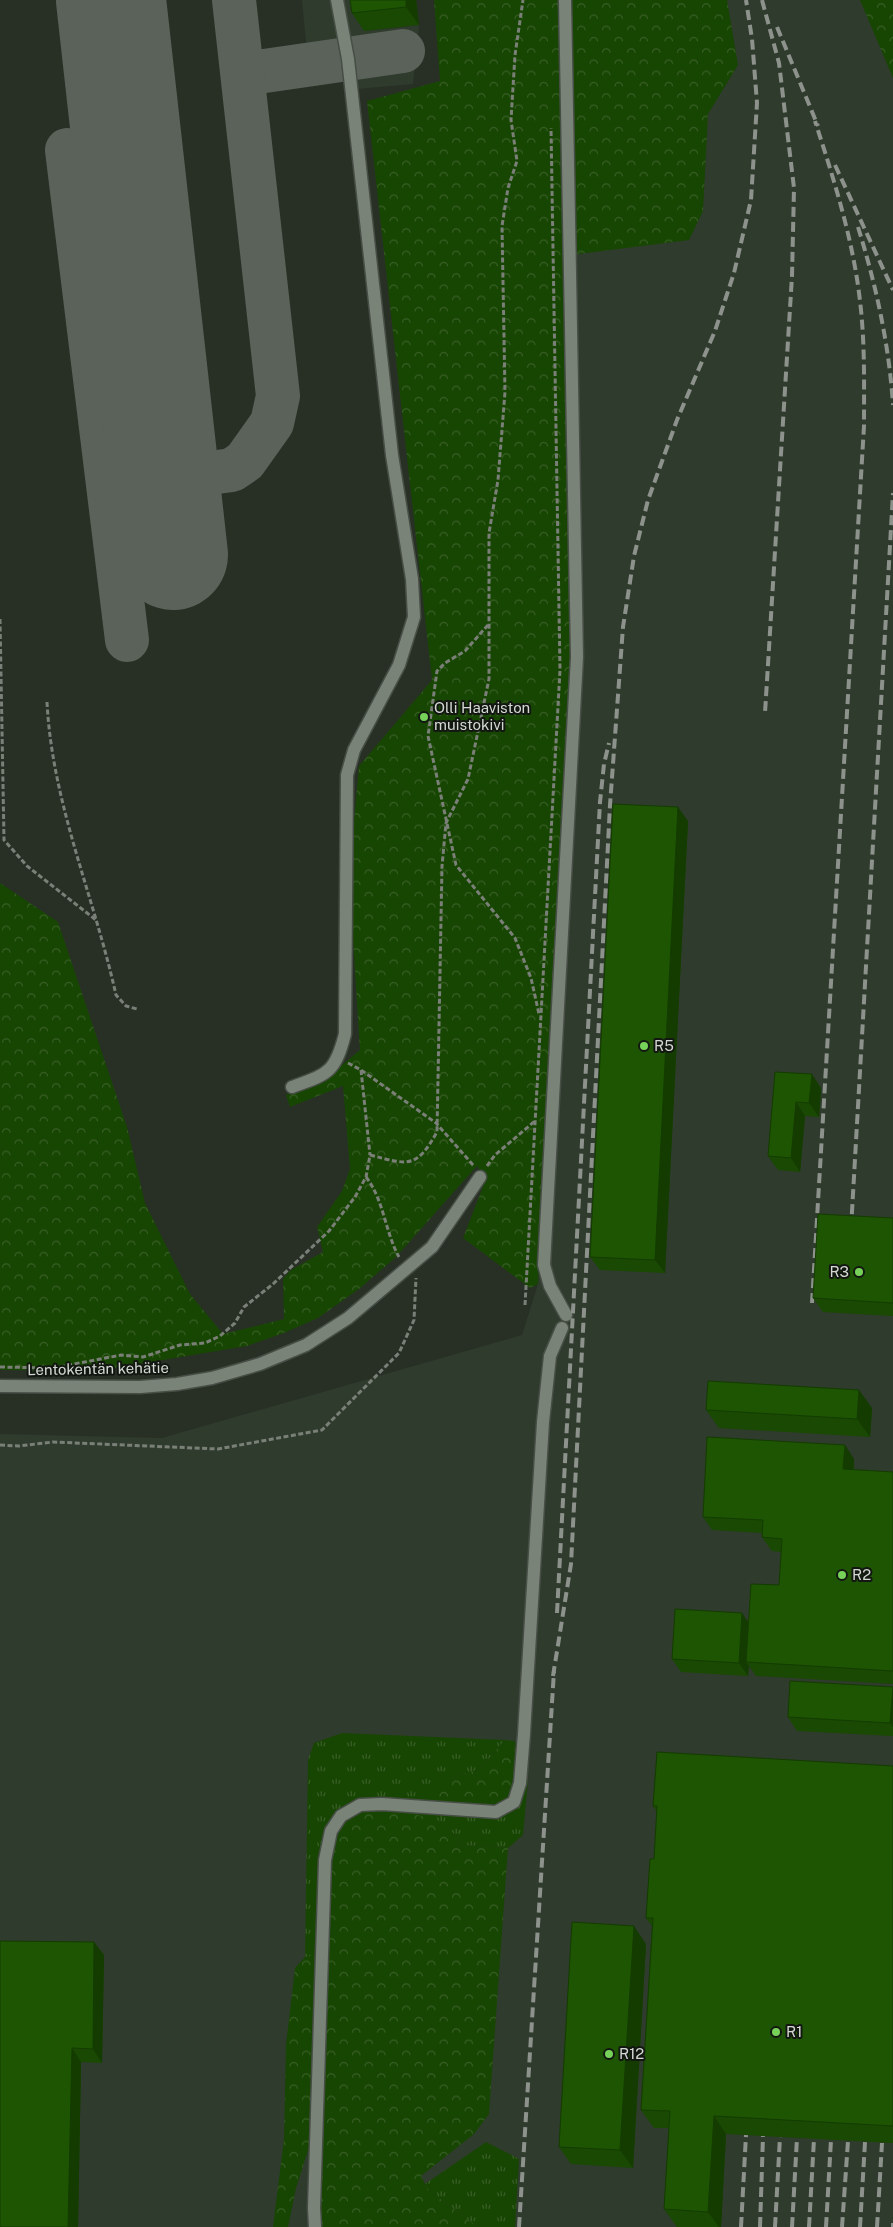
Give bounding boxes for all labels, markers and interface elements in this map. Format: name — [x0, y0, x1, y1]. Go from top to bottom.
place label: Olli Haaviston muistokivi — [434, 699, 530, 733]
marker: Olli Haaviston muistokivi — [418, 711, 430, 723]
place label: R5 — [654, 1037, 674, 1054]
marker: R5 — [638, 1040, 650, 1052]
place label: R3 — [829, 1263, 849, 1280]
marker: R3 — [853, 1266, 865, 1278]
street label: Lentokentän kehätie — [27, 1359, 169, 1378]
place label: R2 — [852, 1566, 871, 1583]
marker: R2 — [836, 1569, 848, 1581]
place label: R1 — [786, 2023, 802, 2040]
marker: R1 — [770, 2026, 782, 2038]
place label: R12 — [619, 2045, 644, 2062]
marker: R12 — [603, 2048, 615, 2060]

